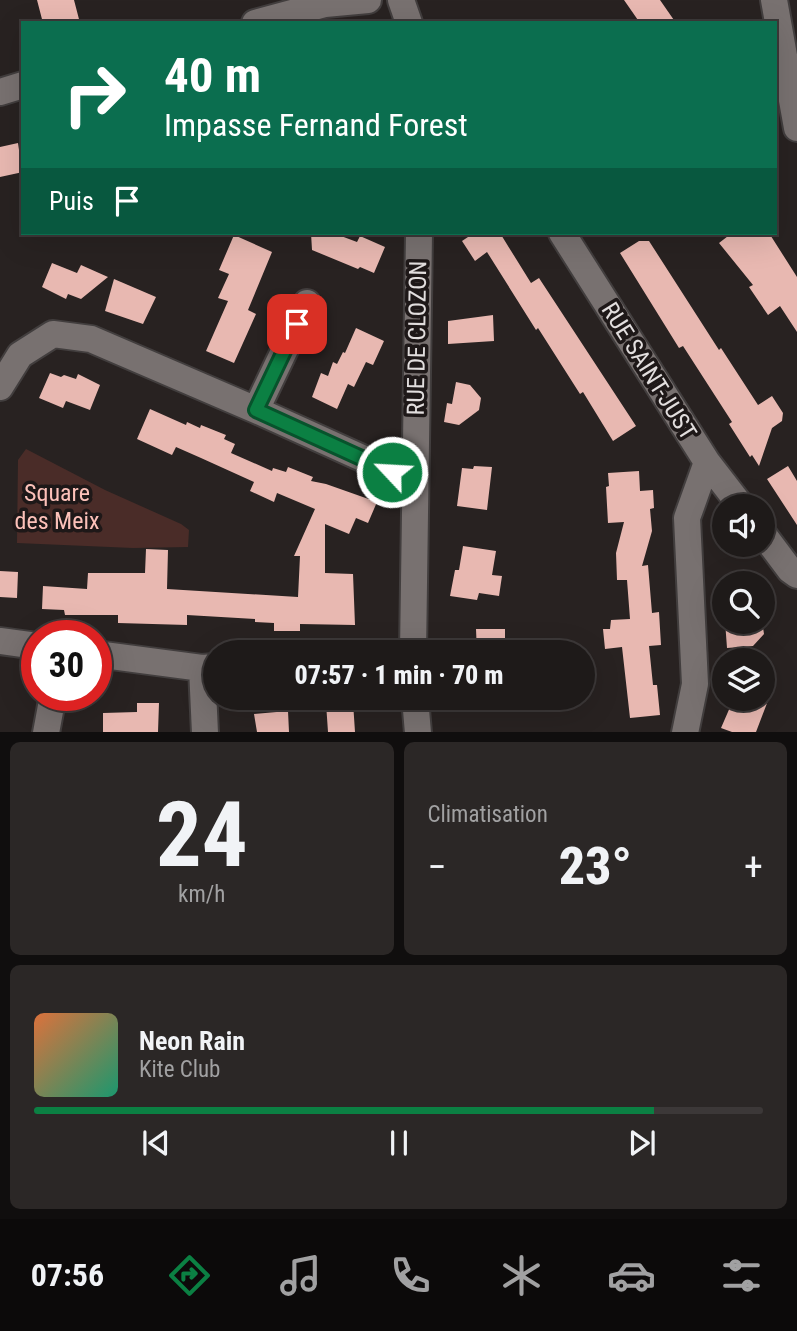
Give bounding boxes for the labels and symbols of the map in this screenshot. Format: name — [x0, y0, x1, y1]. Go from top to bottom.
street label: RUE DE CLOZON — [402, 260, 432, 416]
pin — [267, 294, 327, 354]
street label: RUE SAINT-JUST — [596, 297, 702, 445]
position arrow — [355, 435, 429, 509]
park label: Square des Meix — [14, 479, 100, 535]
speed limit sign: 30 — [21, 620, 112, 711]

